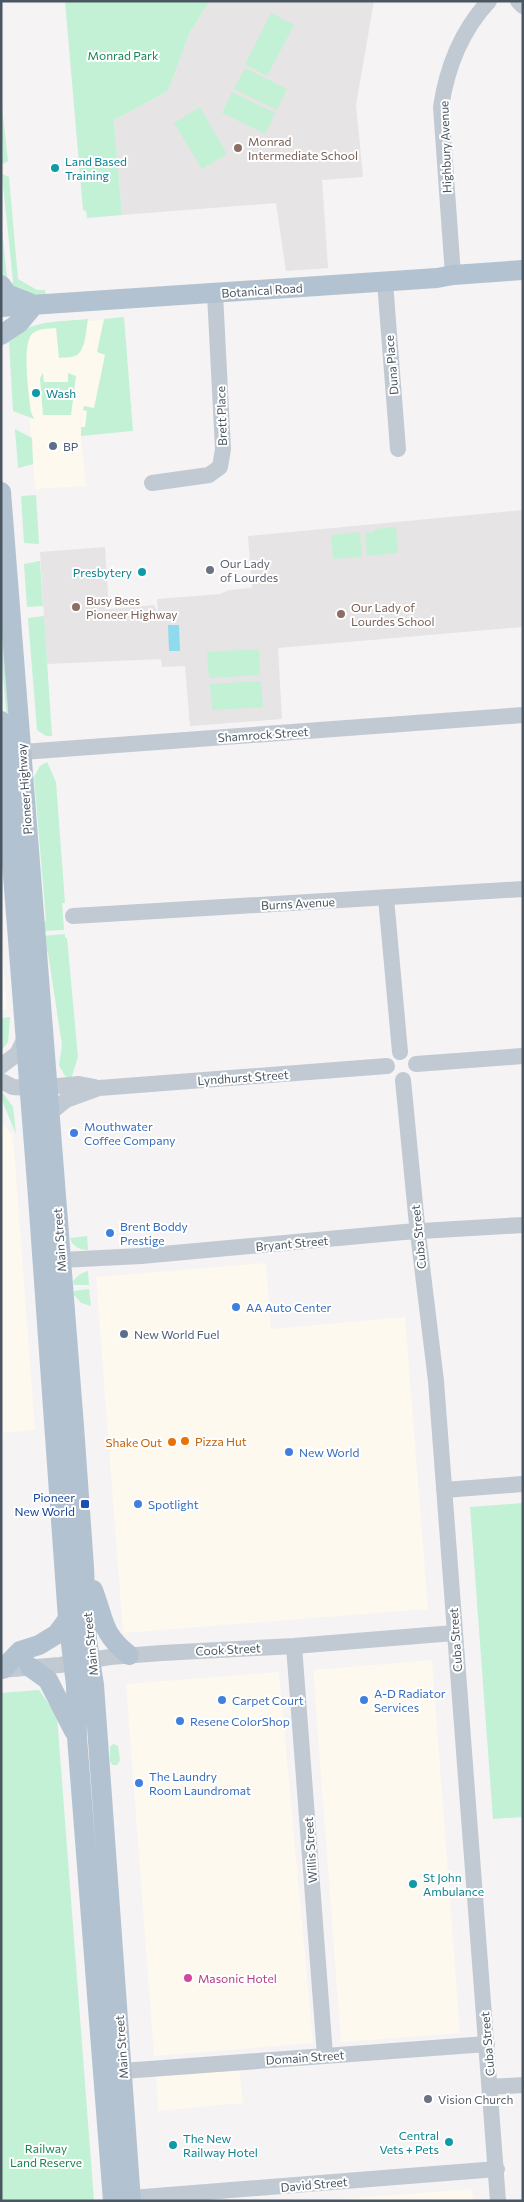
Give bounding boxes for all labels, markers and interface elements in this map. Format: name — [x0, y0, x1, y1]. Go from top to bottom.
park label: Monrad Park — [88, 48, 159, 62]
street label: Highbury Avenue — [436, 100, 454, 194]
place label: Monrad Intermediate School — [248, 134, 358, 162]
marker: Monrad Intermediate School — [232, 142, 244, 154]
place label: Land Based Training — [65, 154, 127, 182]
marker: Land Based Training — [49, 162, 61, 174]
street label: Botanical Road — [221, 280, 303, 300]
street label: Duna Place — [381, 334, 401, 396]
place label: Wash — [46, 386, 76, 400]
street label: Brett Place — [213, 386, 229, 446]
marker: Wash — [30, 387, 42, 399]
place label: BP — [63, 439, 79, 453]
marker: BP — [47, 440, 59, 452]
place label: Our Lady of Lourdes — [220, 556, 278, 584]
marker: Our Lady of Lourdes — [204, 564, 216, 576]
place label: Presbytery — [73, 565, 132, 579]
marker: Presbytery — [136, 566, 148, 578]
place label: Busy Bees Pioneer Highway — [86, 593, 178, 621]
place label: Our Lady of Lourdes School — [351, 600, 435, 628]
marker: Busy Bees Pioneer Highway — [70, 601, 82, 613]
marker: Our Lady of Lourdes School — [335, 608, 347, 620]
street label: Shamrock Street — [217, 724, 309, 744]
street label: Pioneer Highway — [14, 743, 34, 835]
street label: Burns Avenue — [261, 894, 335, 912]
street label: Lyndhurst Street — [197, 1067, 289, 1087]
place label: Mouthwater Coffee Company — [84, 1119, 175, 1147]
marker: Mouthwater Coffee Company — [68, 1127, 80, 1139]
street label: Cuba Street — [408, 1204, 428, 1270]
street label: Main Street — [50, 1208, 68, 1272]
place label: Brent Boddy Prestige — [120, 1219, 188, 1247]
marker: Brent Boddy Prestige — [104, 1227, 116, 1239]
street label: Bryant Street — [255, 1233, 329, 1253]
place label: AA Auto Center — [246, 1300, 332, 1314]
marker: AA Auto Center — [230, 1301, 242, 1313]
place label: New World Fuel — [134, 1327, 220, 1341]
marker: New World Fuel — [118, 1328, 130, 1340]
place label: Pizza Hut — [195, 1434, 247, 1448]
place label: Shake Out — [106, 1435, 162, 1449]
marker: Pizza Hut — [179, 1435, 191, 1447]
marker: Shake Out — [166, 1436, 178, 1448]
place label: New World — [299, 1445, 360, 1459]
marker: New World — [283, 1446, 295, 1458]
place label: Pioneer New World — [15, 1490, 75, 1518]
place label: Spotlight — [148, 1497, 199, 1511]
marker: Pioneer New World — [79, 1498, 91, 1510]
marker: Spotlight — [132, 1498, 144, 1510]
street label: Cuba Street — [446, 1607, 464, 1673]
street label: Main Street — [80, 1611, 100, 1676]
street label: Cook Street — [195, 1640, 261, 1658]
place label: A-D Radiator Services — [374, 1686, 446, 1714]
place label: Carpet Court — [232, 1693, 304, 1707]
marker: Carpet Court — [216, 1694, 228, 1706]
marker: A-D Radiator Services — [358, 1694, 370, 1706]
place label: Resene ColorShop — [190, 1714, 290, 1728]
marker: Resene ColorShop — [174, 1715, 186, 1727]
place label: The Laundry Room Laundromat — [149, 1769, 251, 1797]
marker: The Laundry Room Laundromat — [133, 1777, 145, 1789]
street label: Willis Street — [301, 1816, 319, 1884]
place label: St John Ambulance — [423, 1870, 484, 1898]
marker: St John Ambulance — [407, 1878, 419, 1890]
place label: Masonic Hotel — [198, 1971, 277, 1985]
marker: Masonic Hotel — [182, 1972, 194, 1984]
street label: Cuba Street — [477, 2011, 497, 2077]
street label: Main Street — [112, 2015, 130, 2079]
street label: Domain Street — [265, 2047, 345, 2067]
place label: Vision Church — [438, 2092, 513, 2106]
marker: Vision Church — [422, 2093, 434, 2105]
place label: Central Vets + Pets — [379, 2128, 439, 2156]
place label: The New Railway Hotel — [183, 2131, 258, 2159]
marker: Central Vets + Pets — [443, 2136, 455, 2148]
marker: The New Railway Hotel — [167, 2139, 179, 2151]
park label: Railway Land Reserve — [10, 2141, 82, 2169]
street label: David Street — [280, 2174, 348, 2194]

